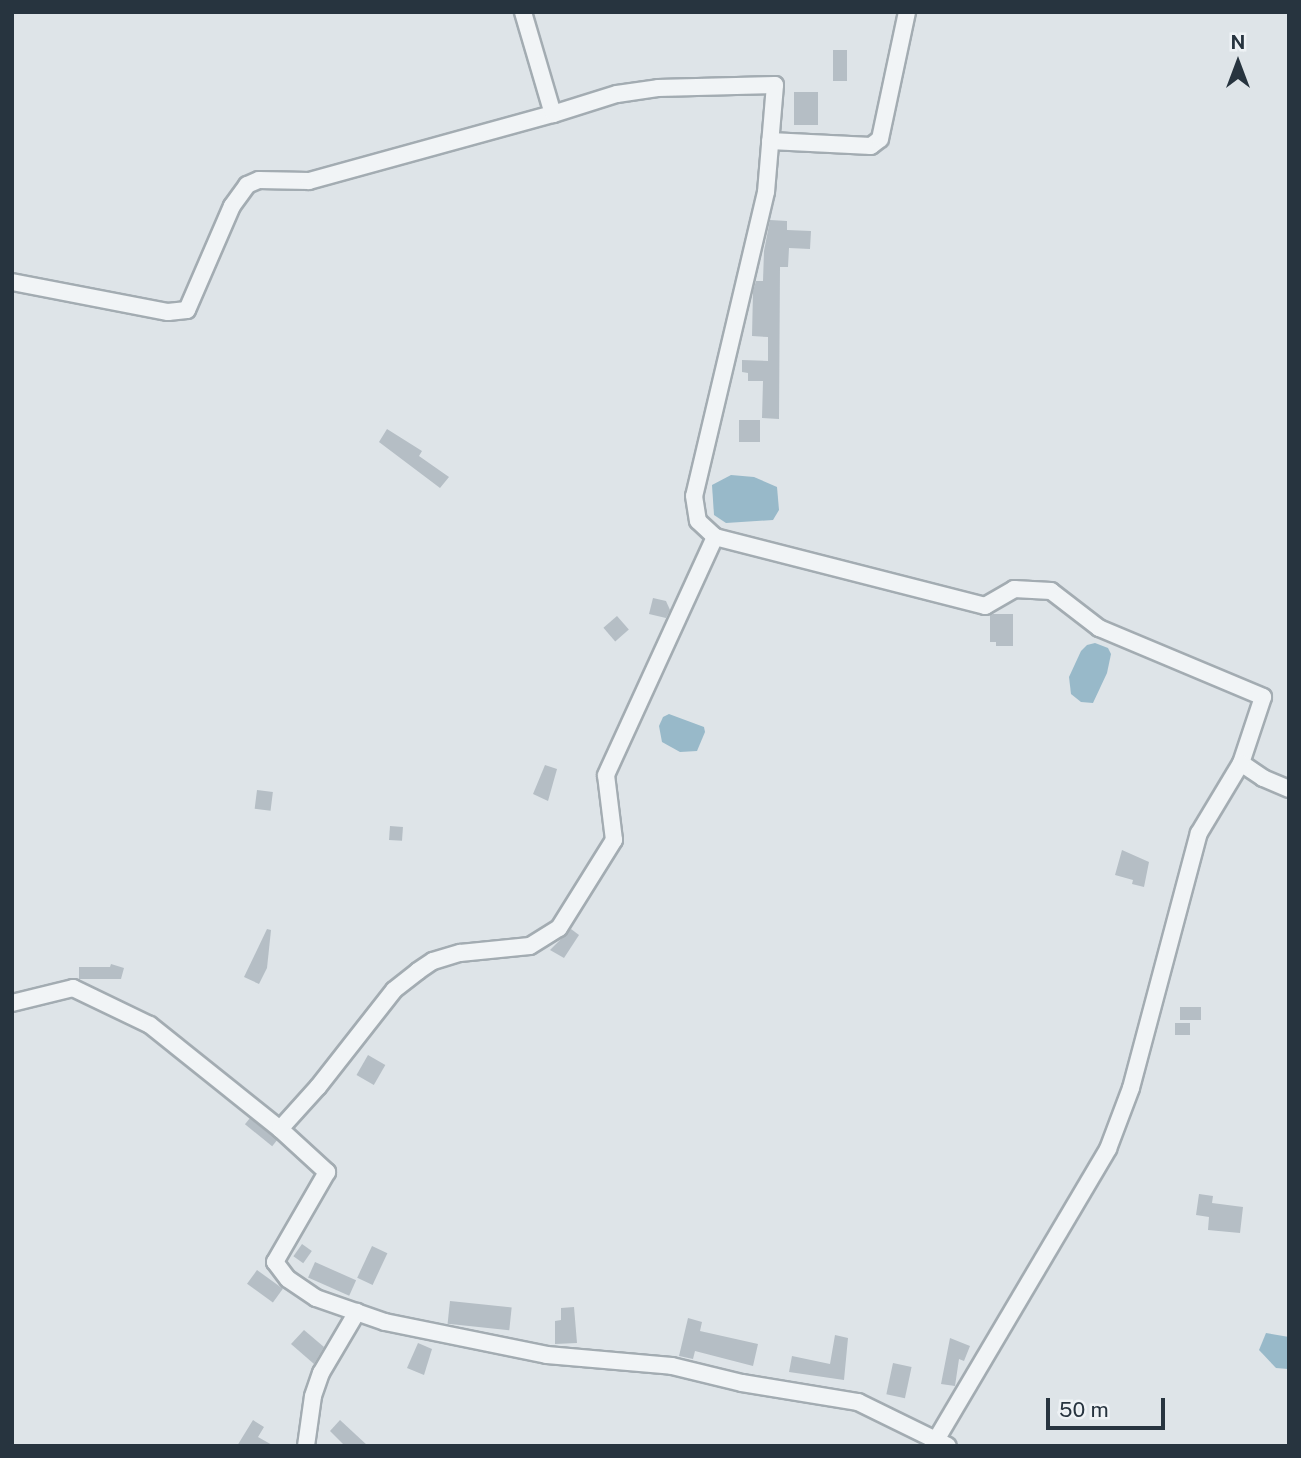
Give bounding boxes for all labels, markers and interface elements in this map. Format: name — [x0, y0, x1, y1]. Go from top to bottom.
north arrow — [1203, 28, 1273, 98]
text: N — [1231, 31, 1245, 53]
scale bar — [1049, 1384, 1168, 1428]
text: 50 m — [1059, 1397, 1109, 1422]

